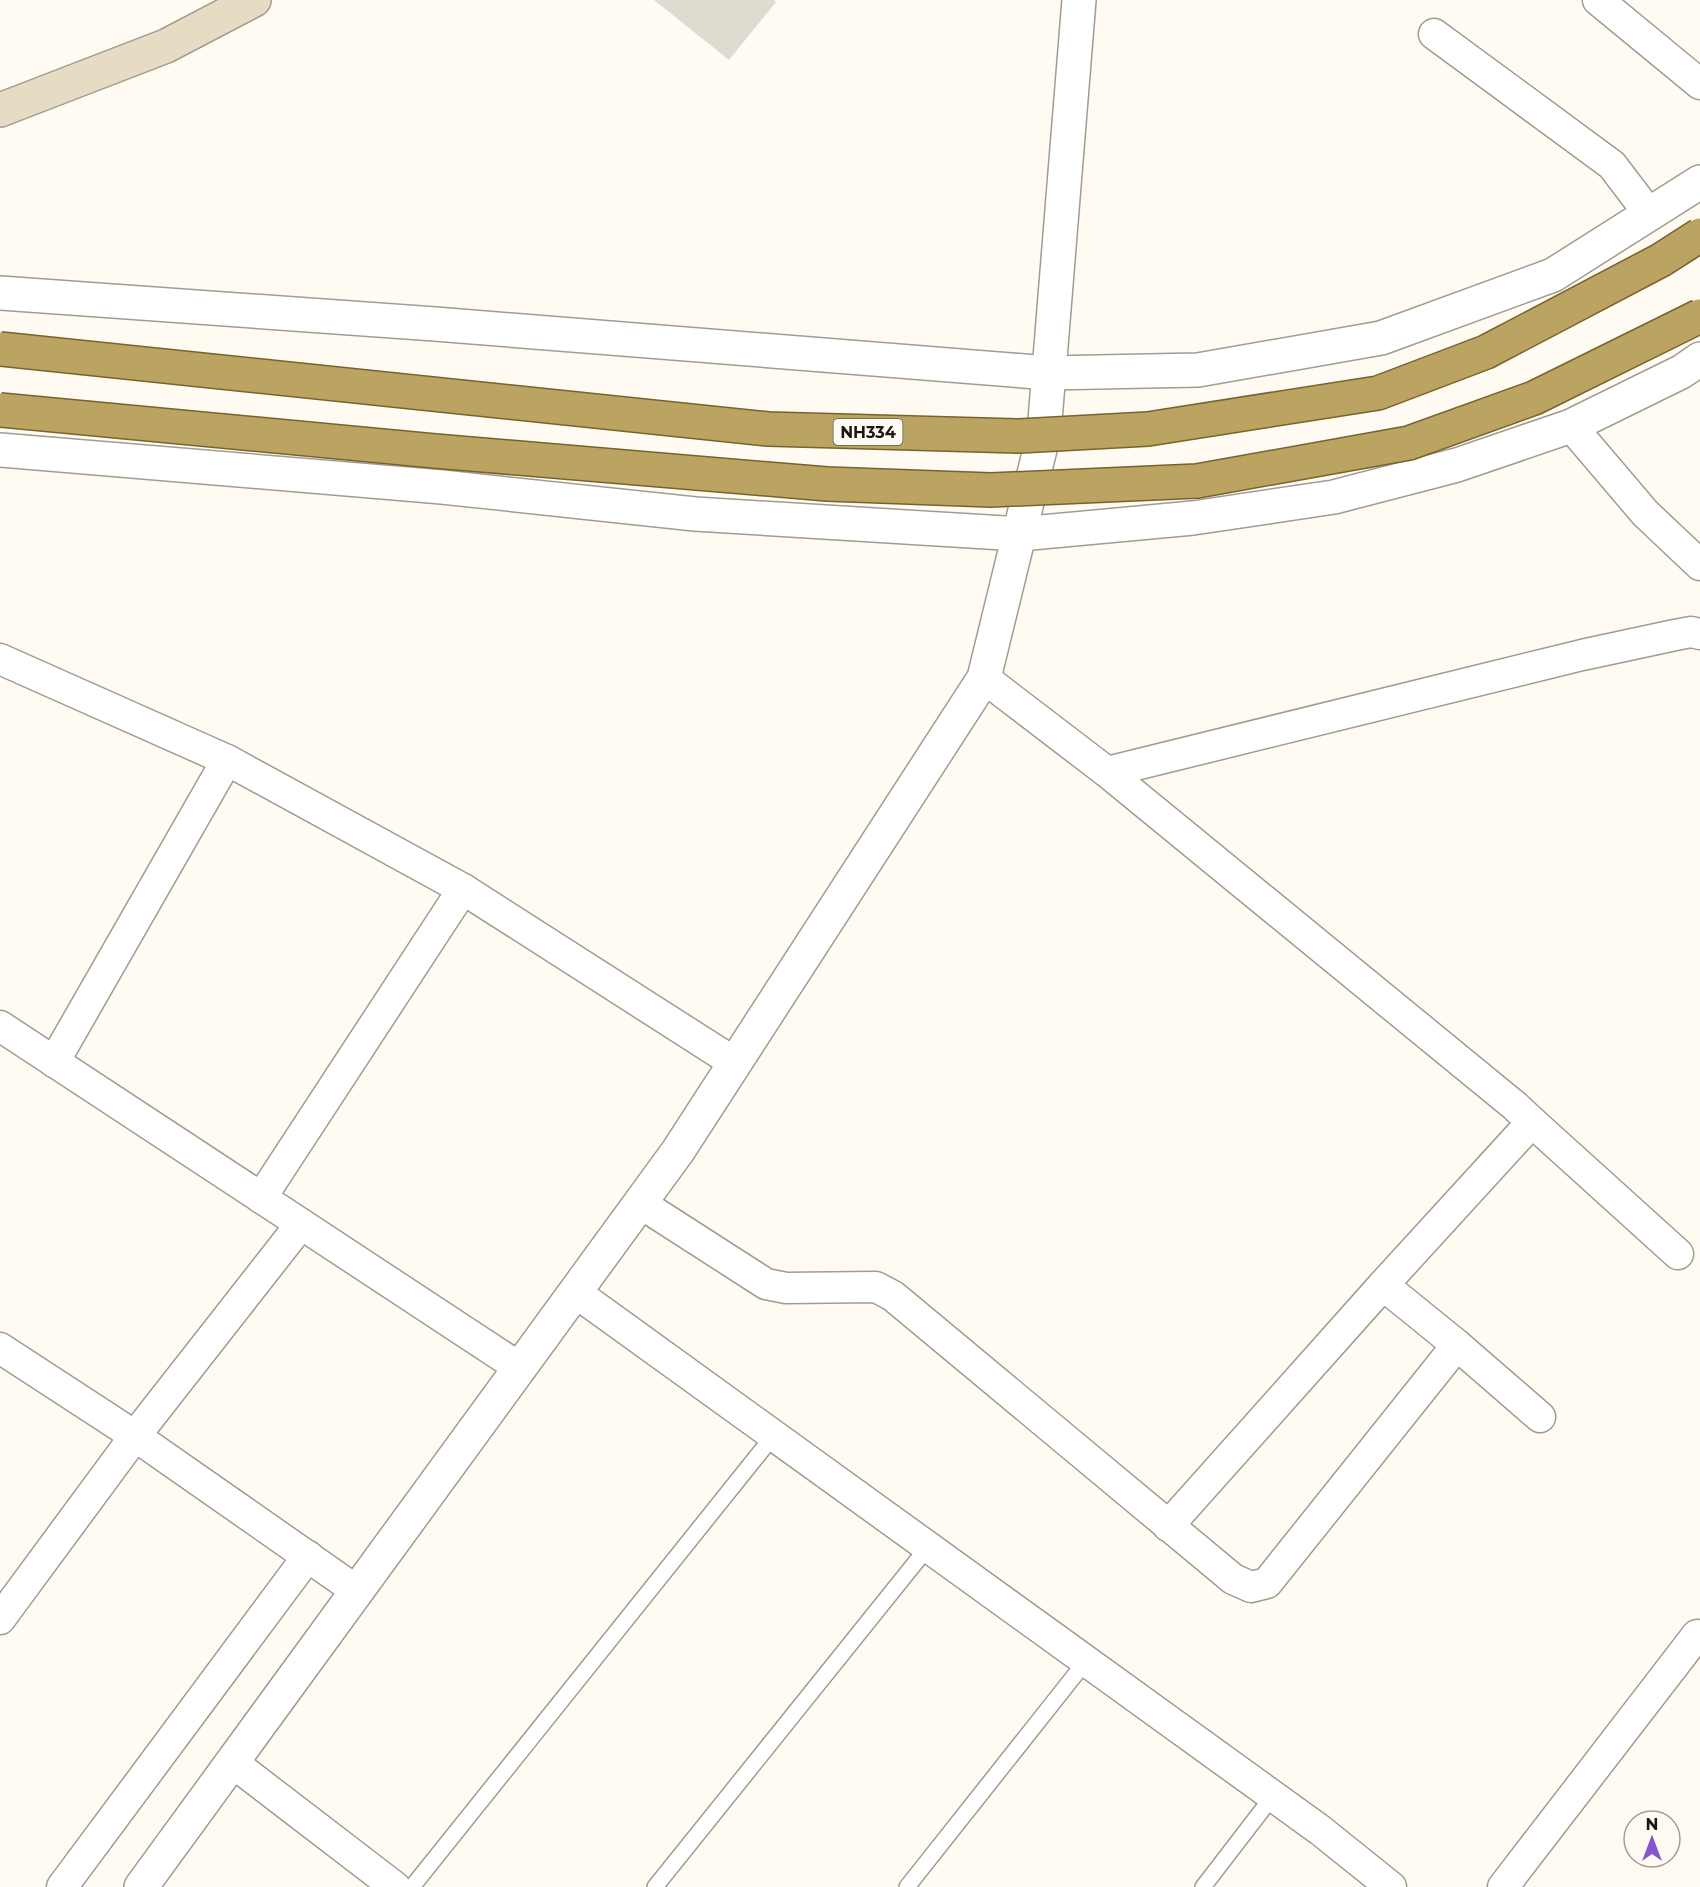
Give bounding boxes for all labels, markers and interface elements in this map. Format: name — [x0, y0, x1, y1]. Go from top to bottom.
road number: NH334 — [834, 419, 902, 445]
north arrow — [1622, 1809, 1682, 1869]
text: N — [1646, 1815, 1658, 1834]

